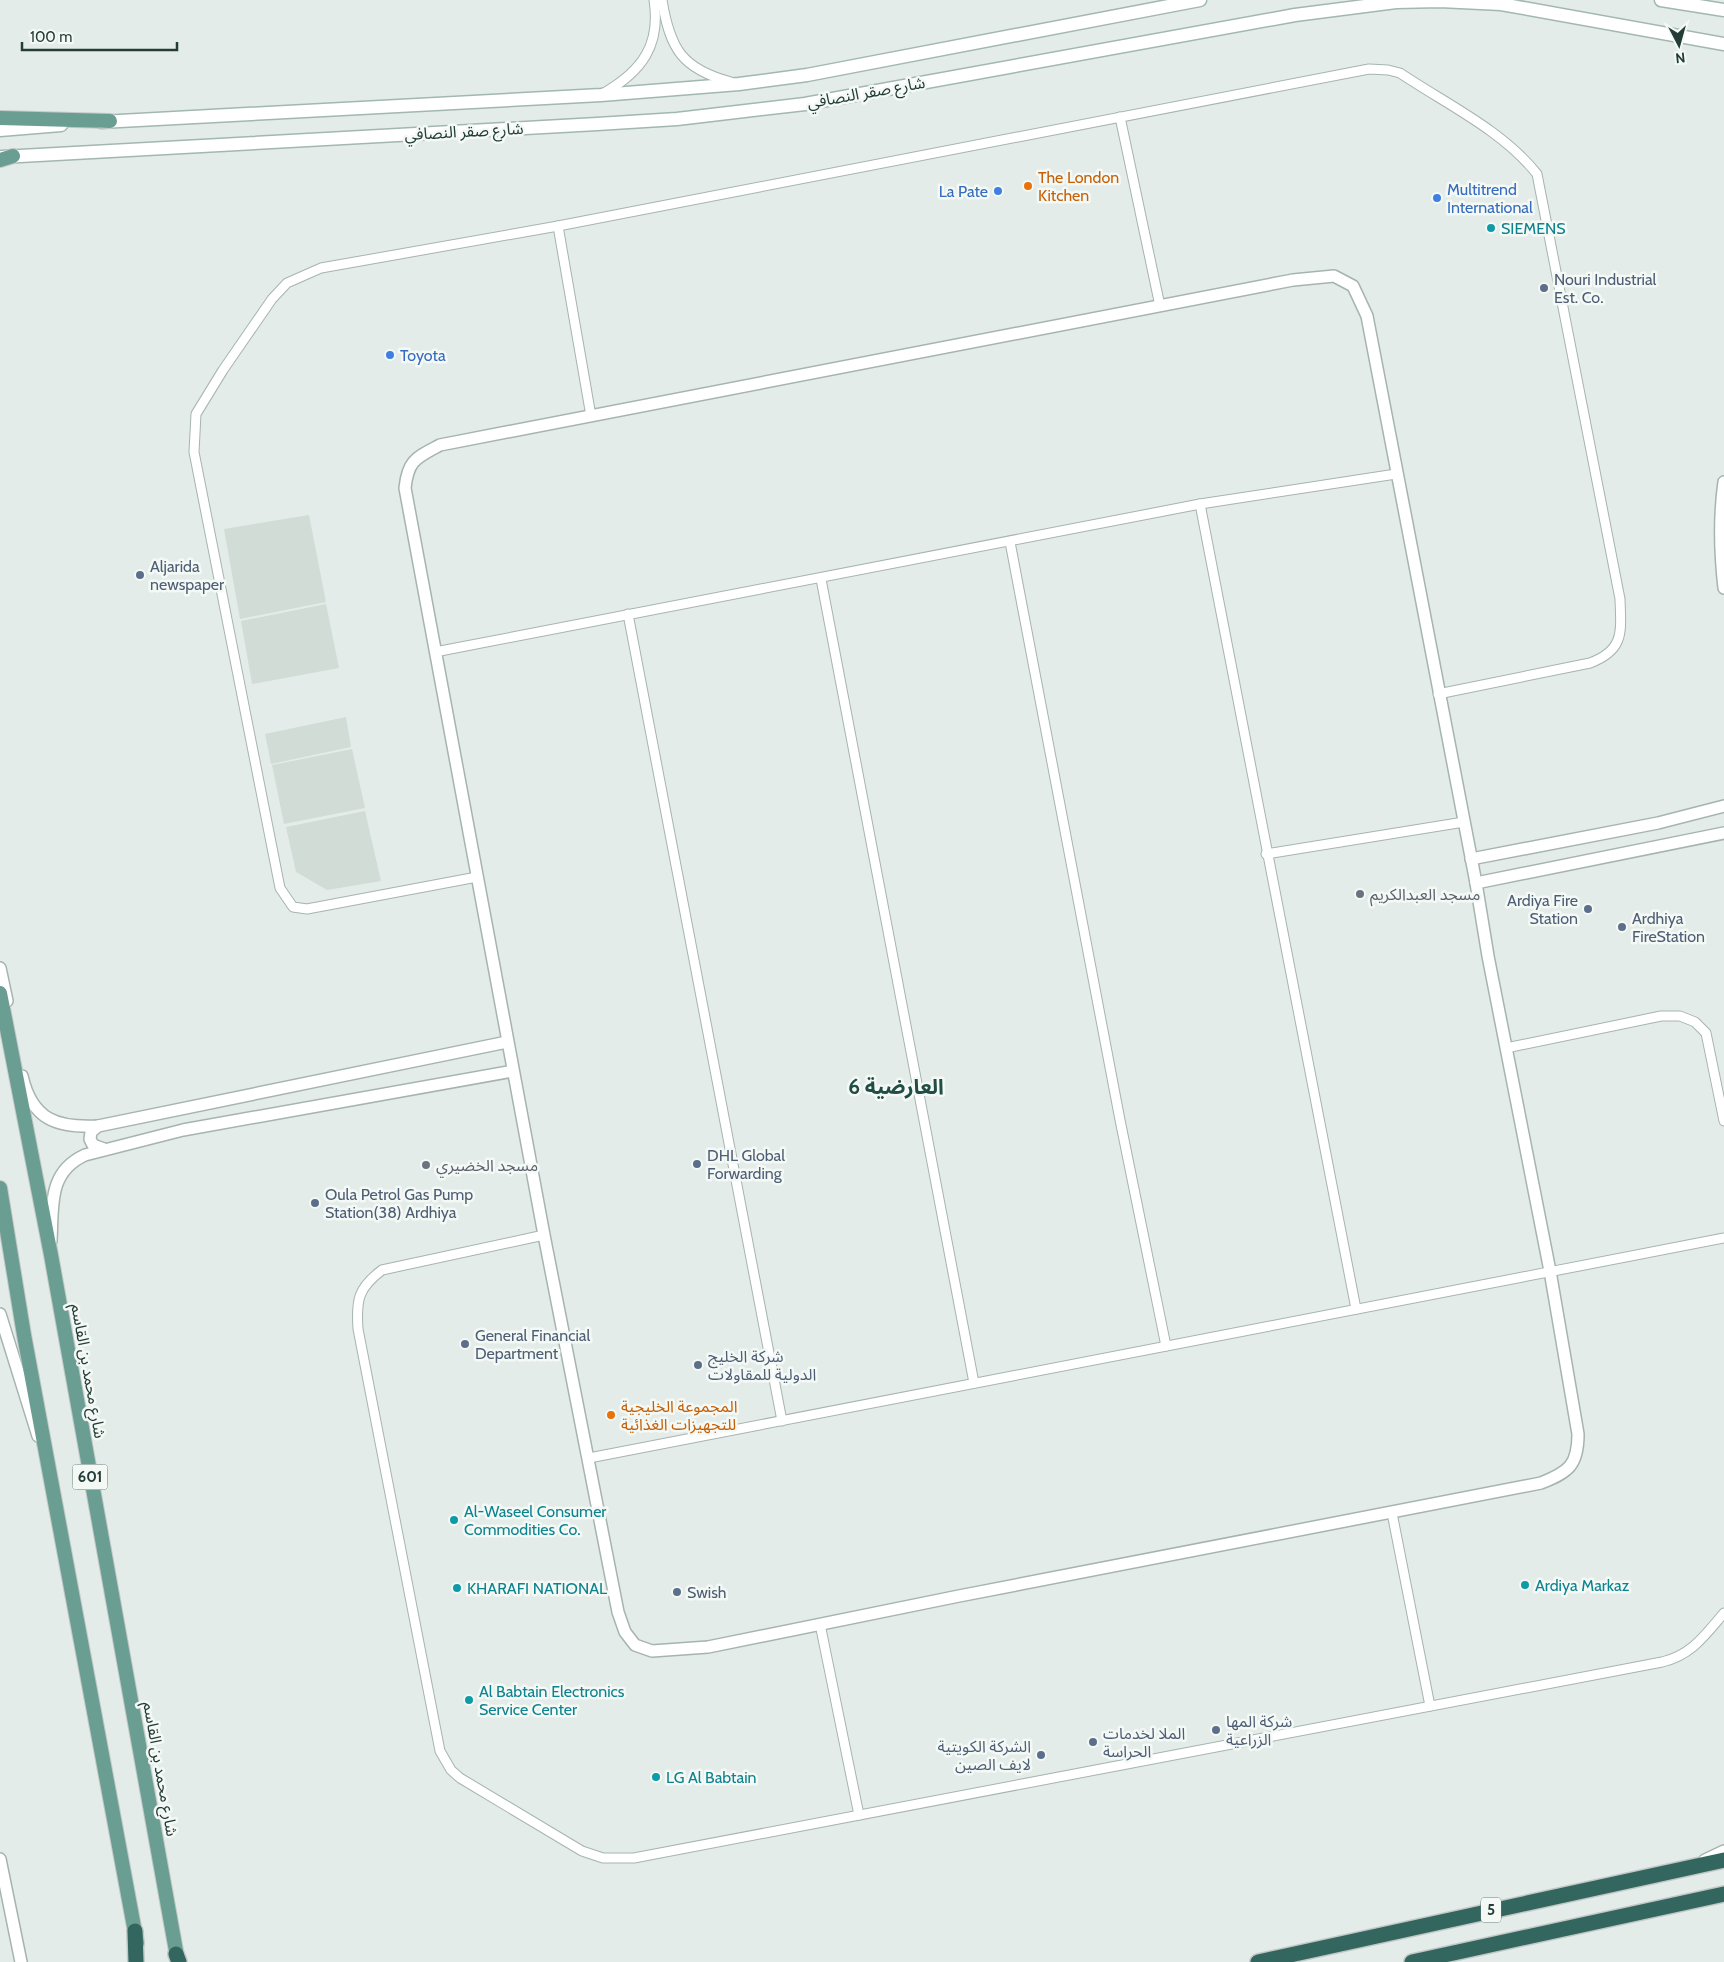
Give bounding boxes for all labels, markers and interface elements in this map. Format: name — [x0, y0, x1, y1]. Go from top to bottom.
scale bar — [22, 20, 178, 52]
north arrow — [1654, 20, 1704, 70]
text: 100 m — [30, 28, 72, 46]
text: N — [1674, 48, 1686, 67]
street label: شارع صقر النصافي — [806, 73, 927, 115]
street label: شارع صقر النصافي — [404, 119, 524, 147]
place label: The London Kitchen — [1038, 168, 1119, 205]
marker: The London Kitchen — [1022, 180, 1034, 192]
place label: Multitrend International — [1447, 180, 1533, 217]
place label: La Pate — [939, 182, 988, 201]
marker: La Pate — [992, 185, 1004, 197]
marker: Multitrend International — [1431, 192, 1443, 204]
place label: SIEMENS — [1501, 219, 1566, 238]
marker: SIEMENS — [1485, 222, 1497, 234]
place label: Nouri Industrial Est. Co. — [1554, 270, 1657, 307]
marker: Nouri Industrial Est. Co. — [1538, 282, 1550, 294]
place label: Toyota — [400, 346, 446, 365]
marker: Toyota — [384, 349, 396, 361]
place label: Aljarida newspaper — [150, 557, 225, 594]
marker: Aljarida newspaper — [134, 569, 146, 581]
place label: مسجد العبدالكريم — [1370, 885, 1480, 907]
marker: مسجد العبدالكريم — [1354, 888, 1366, 900]
place label: Ardiya Fire Station — [1507, 891, 1578, 928]
marker: Ardiya Fire Station — [1582, 903, 1594, 915]
place label: Ardhiya FireStation — [1632, 909, 1705, 946]
marker: Ardhiya FireStation — [1616, 921, 1628, 933]
district label: العارضية 6 — [848, 1074, 944, 1099]
place label: DHL Global Forwarding — [707, 1146, 785, 1183]
place label: مسجد الخضيري — [436, 1156, 538, 1178]
marker: DHL Global Forwarding — [691, 1158, 703, 1170]
marker: مسجد الخضيري — [420, 1159, 432, 1171]
place label: Oula Petrol Gas Pump Station(38) Ardhiya — [325, 1185, 473, 1222]
marker: Oula Petrol Gas Pump Station(38) Ardhiya — [309, 1197, 321, 1209]
street label: شارع محمد بن القاسم — [64, 1302, 110, 1440]
place label: General Financial Department — [475, 1326, 591, 1363]
marker: General Financial Department — [459, 1338, 471, 1350]
place label: شركة الخليج الدولية للمقاولات — [708, 1347, 816, 1384]
marker: شركة الخليج الدولية للمقاولات — [692, 1359, 704, 1371]
place label: المجموعة الخليجية للتجهيزات الغذائية — [621, 1397, 738, 1434]
marker: المجموعة الخليجية للتجهيزات الغذائية — [605, 1409, 617, 1421]
road number: 601 — [72, 1464, 108, 1490]
place label: Al-Waseel Consumer Commodities Co. — [464, 1502, 607, 1539]
marker: Al-Waseel Consumer Commodities Co. — [448, 1514, 460, 1526]
place label: Ardiya Markaz — [1535, 1576, 1630, 1595]
place label: KHARAFI NATIONAL — [467, 1579, 607, 1598]
marker: Ardiya Markaz — [1519, 1579, 1531, 1591]
marker: KHARAFI NATIONAL — [451, 1582, 463, 1594]
place label: Swish — [687, 1583, 726, 1602]
marker: Swish — [671, 1586, 683, 1598]
place label: Al Babtain Electronics Service Center — [479, 1682, 625, 1719]
marker: Al Babtain Electronics Service Center — [463, 1694, 475, 1706]
street label: شارع محمد بن القاسم — [136, 1700, 182, 1838]
place label: شركة المها الزراعية — [1226, 1712, 1292, 1749]
place label: الملا لخدمات الحراسة — [1103, 1724, 1185, 1761]
marker: شركة المها الزراعية — [1210, 1724, 1222, 1736]
marker: الملا لخدمات الحراسة — [1087, 1736, 1099, 1748]
place label: الشركة الكويتية لايف الصين — [938, 1737, 1031, 1774]
marker: الشركة الكويتية لايف الصين — [1035, 1749, 1047, 1761]
place label: LG Al Babtain — [666, 1768, 757, 1787]
marker: LG Al Babtain — [650, 1771, 662, 1783]
road number: 5 — [1481, 1898, 1501, 1922]

